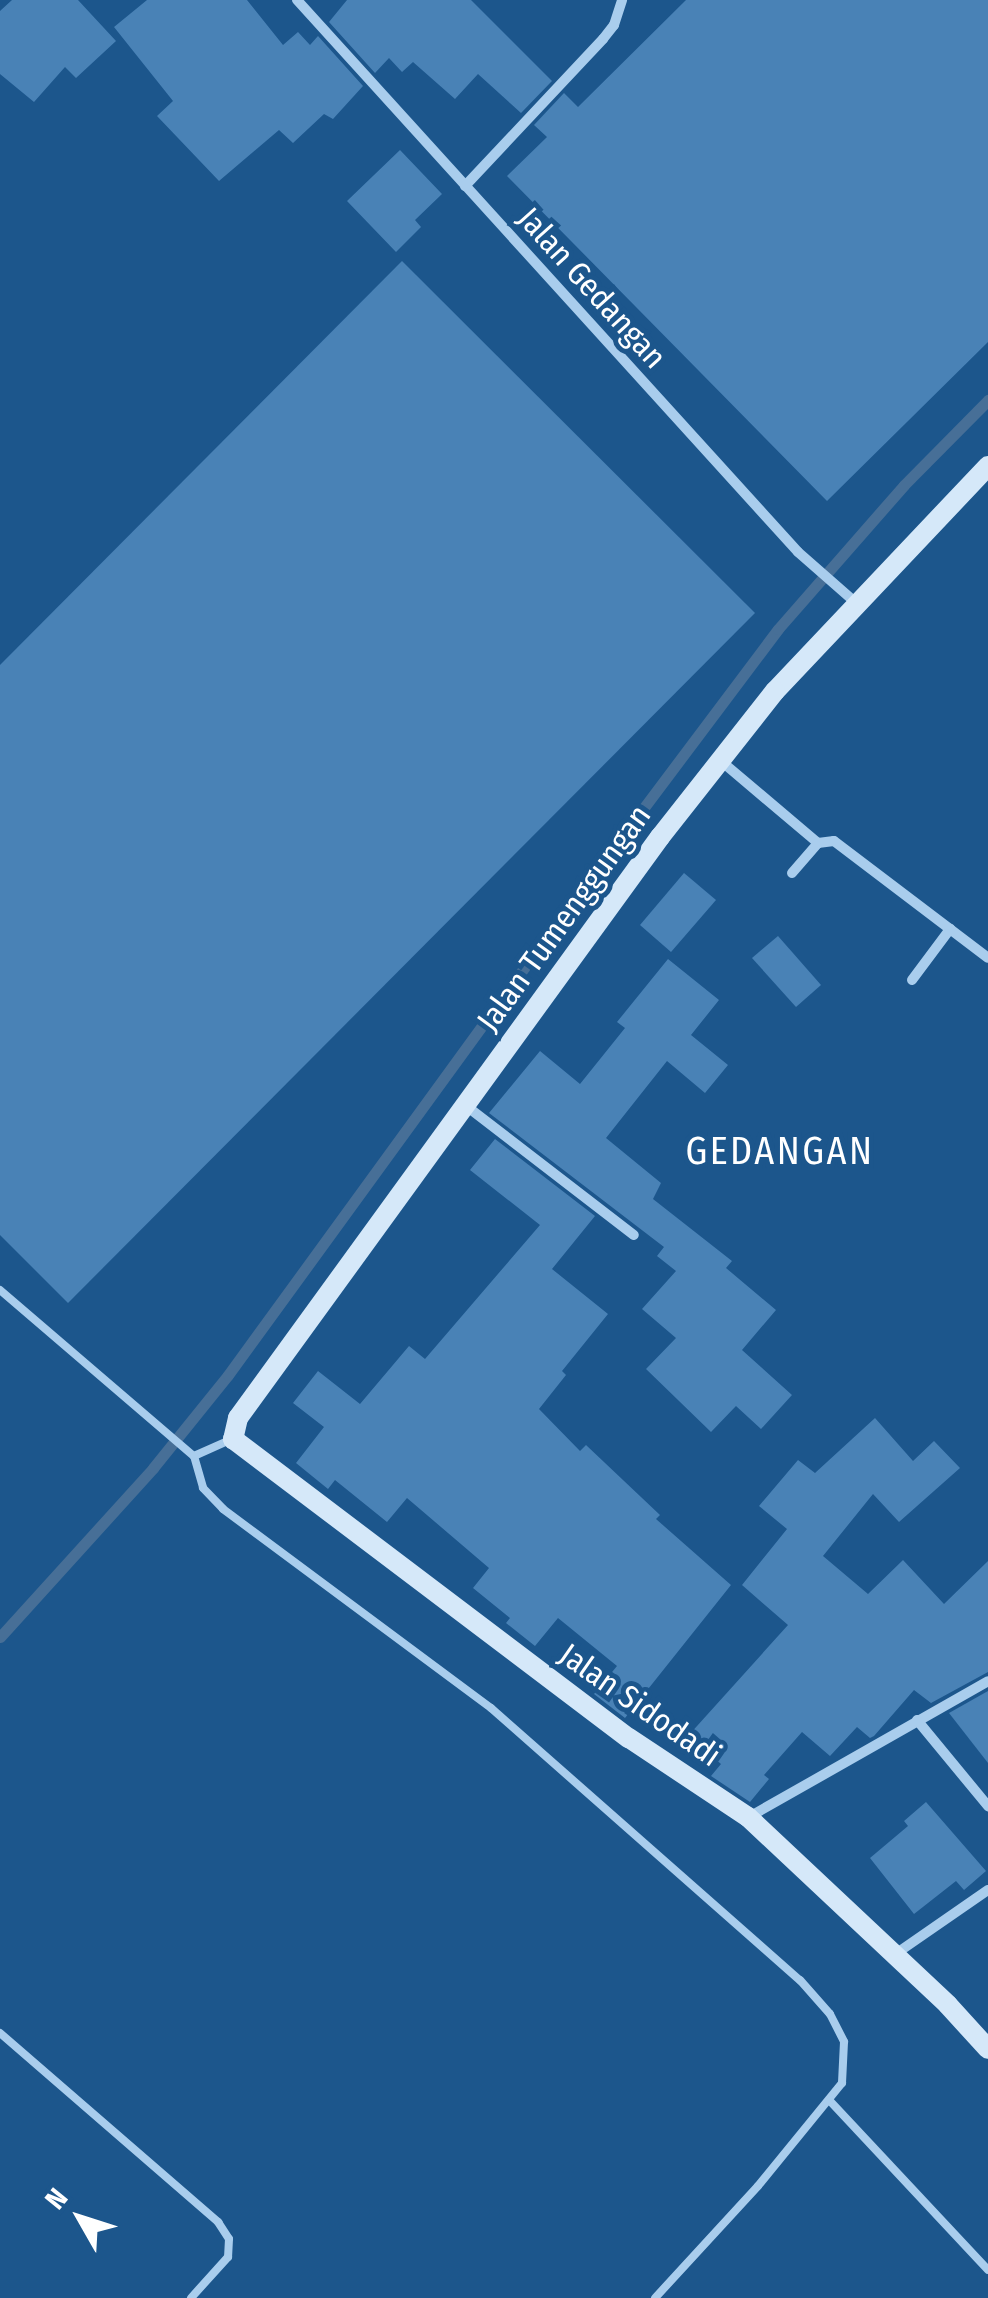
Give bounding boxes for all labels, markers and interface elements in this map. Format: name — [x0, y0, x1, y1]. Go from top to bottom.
street label: Jalan Gedangan — [510, 200, 674, 376]
street label: Jalan Tumenggungan — [469, 797, 659, 1039]
district label: GEDANGAN — [685, 1129, 875, 1175]
street label: Jalan Sidodadi — [552, 1635, 728, 1775]
north arrow — [30, 2168, 130, 2268]
text: N — [38, 2182, 74, 2216]

